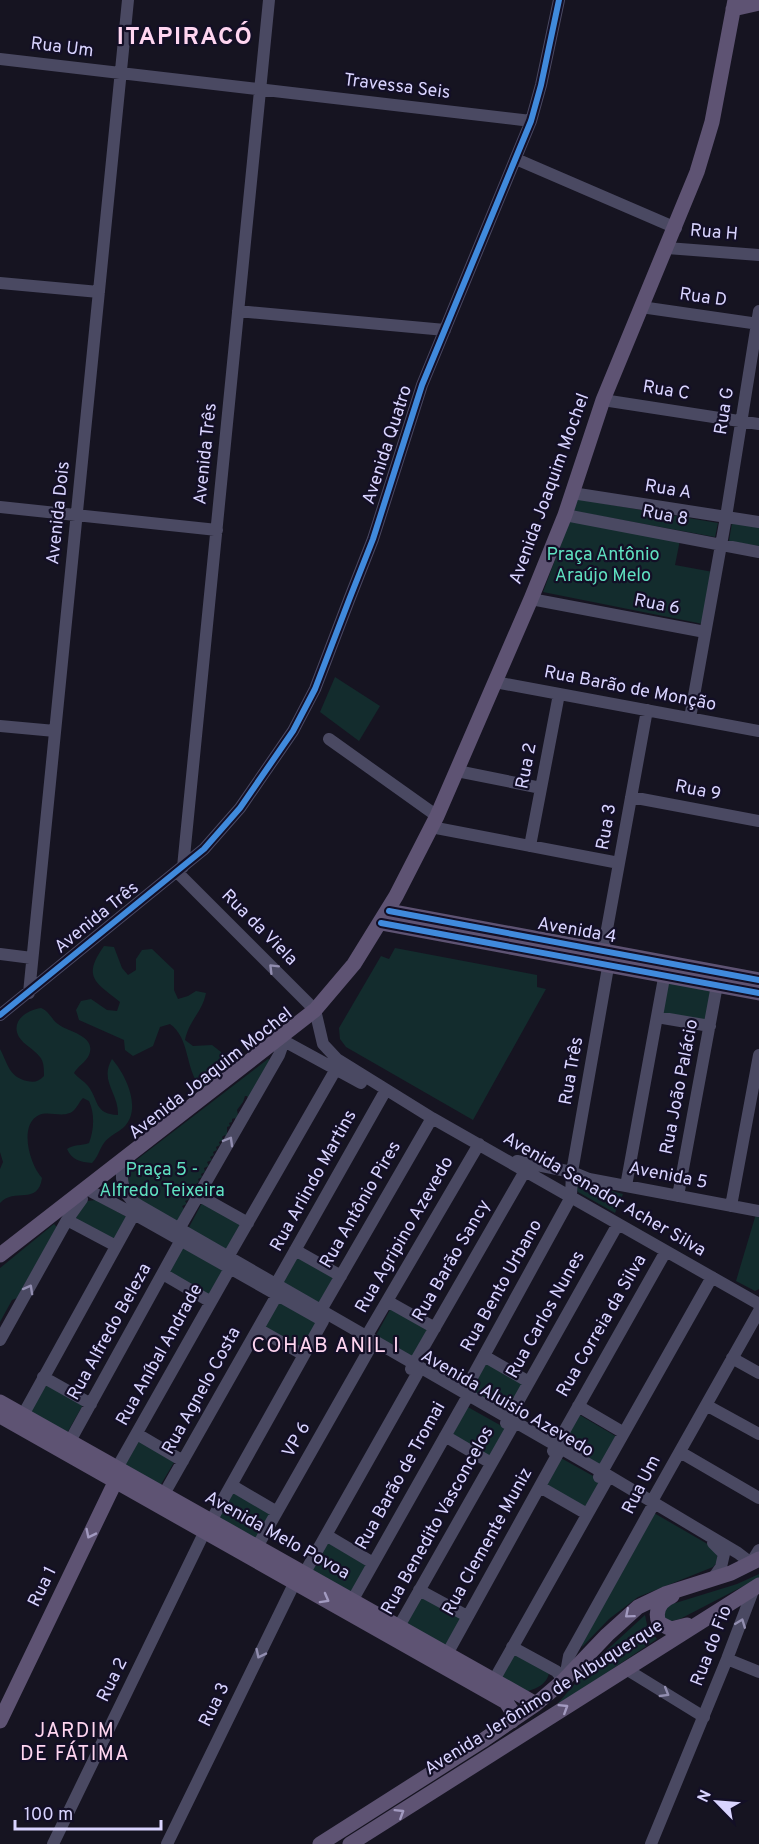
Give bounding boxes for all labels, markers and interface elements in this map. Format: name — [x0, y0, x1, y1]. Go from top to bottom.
district label: ITAPIRACÓ — [117, 21, 253, 53]
street label: Rua Um — [29, 33, 95, 63]
street label: Travessa Seis — [342, 69, 452, 105]
street label: Rua H — [689, 219, 739, 247]
street label: Rua D — [678, 283, 728, 313]
street label: Rua C — [641, 376, 691, 406]
street label: Avenida Quatro — [358, 382, 418, 508]
street label: Rua G — [710, 385, 740, 437]
street label: Avenida Joaquim Mochel — [505, 390, 595, 588]
street label: Avenida Três — [189, 402, 223, 506]
street label: Avenida Dois — [42, 460, 76, 566]
street label: Rua A — [643, 475, 693, 505]
street label: Rua 8 — [640, 500, 690, 532]
park label: Praça Antônio Araújo Melo — [546, 544, 660, 588]
street label: Rua 6 — [632, 589, 682, 621]
street label: Rua Barão de Monção — [542, 661, 718, 717]
street label: Rua 2 — [511, 741, 543, 791]
street label: Rua 9 — [673, 775, 723, 807]
street label: Rua 3 — [592, 802, 622, 852]
street label: Avenida Três — [50, 877, 144, 959]
street label: Rua da Viela — [216, 885, 302, 971]
street label: Avenida 4 — [536, 913, 618, 949]
one-way arrow — [270, 965, 281, 976]
street label: Avenida Joaquim Mochel — [124, 1003, 298, 1145]
street label: Rua João Palácio — [656, 1017, 704, 1157]
street label: Rua Três — [555, 1035, 589, 1107]
street label: Rua Arlindo Martins — [265, 1106, 363, 1256]
street label: Avenida Senador Acher Silva — [498, 1127, 710, 1263]
one-way arrow — [222, 1137, 233, 1148]
street label: Rua Antônio Pires — [315, 1137, 407, 1273]
street label: Rua Agripino Azevedo — [351, 1153, 459, 1317]
street label: Avenida 5 — [627, 1157, 709, 1195]
park label: Praça 5 - Alfredo Teixeira — [99, 1159, 225, 1203]
street label: Rua Barão Sancy — [408, 1196, 496, 1326]
street label: Rua Bento Urbano — [456, 1216, 548, 1356]
street label: Rua Carlos Nunes — [501, 1247, 591, 1383]
street label: Rua Correia da Silva — [552, 1251, 652, 1401]
street label: Rua Alfredo Beleza — [63, 1259, 157, 1405]
street label: Rua Aníbal Andrade — [111, 1280, 209, 1430]
one-way arrow — [21, 1285, 33, 1295]
street label: Rua Agnelo Costa — [157, 1323, 247, 1459]
district label: COHAB ANIL I — [251, 1333, 401, 1360]
street label: Avenida Aluisio Azevedo — [416, 1345, 598, 1463]
street label: Rua Barão de Tromai — [351, 1398, 451, 1554]
street label: VP 6 — [278, 1418, 316, 1462]
street label: Rua Benedito Vasconcelos — [376, 1423, 500, 1619]
street label: Rua Um — [617, 1452, 667, 1518]
street label: Rua Clemente Muniz — [438, 1464, 538, 1620]
street label: Avenida Melo Povoa — [200, 1487, 354, 1585]
one-way arrow — [86, 1527, 98, 1538]
street label: Rua 1 — [23, 1563, 63, 1611]
one-way arrow — [319, 1592, 329, 1604]
street label: Rua do Fio — [686, 1602, 738, 1690]
one-way arrow — [625, 1607, 636, 1618]
street label: Avenida Jerônimo de Albuquerque — [420, 1615, 668, 1781]
one-way arrow — [733, 1619, 746, 1629]
one-way arrow — [256, 1647, 268, 1658]
street label: Rua 2 — [92, 1654, 134, 1706]
street label: Rua 3 — [194, 1679, 236, 1731]
one-way arrow — [659, 1685, 669, 1697]
one-way arrow — [558, 1704, 568, 1716]
district label: JARDIM DE FÁTIMA — [20, 1719, 130, 1768]
north arrow — [687, 1772, 747, 1832]
text: N — [694, 1787, 717, 1806]
scale bar — [15, 1793, 160, 1831]
text: 100 m — [24, 1804, 73, 1827]
one-way arrow — [393, 1809, 404, 1820]

